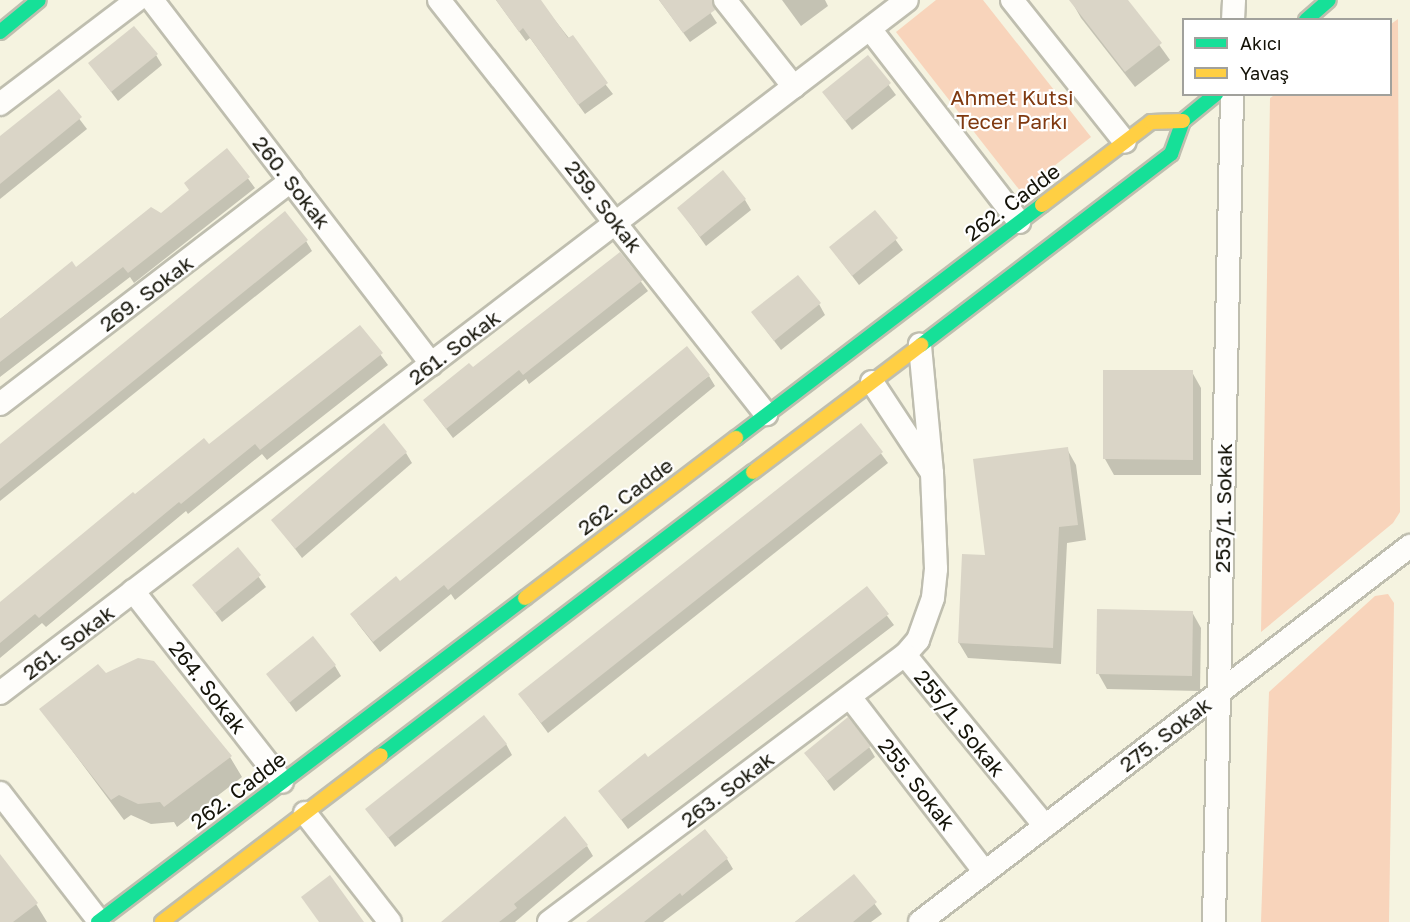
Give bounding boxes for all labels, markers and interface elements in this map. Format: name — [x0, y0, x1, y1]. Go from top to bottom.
legend — [1182, 18, 1392, 96]
text: Akıcı — [1240, 32, 1282, 54]
text: Yavaş — [1240, 62, 1289, 84]
park label: Ahmet Kutsi Tecer Parkı — [950, 84, 1074, 134]
street label: 260. Sokak — [248, 131, 336, 233]
street label: 259. Sokak — [560, 155, 648, 257]
street label: 262. Cadde — [959, 158, 1065, 246]
street label: 269. Sokak — [94, 250, 198, 336]
street label: 261. Sokak — [403, 304, 505, 390]
street label: 253/1. Sokak — [1209, 443, 1237, 573]
street label: 262. Cadde — [572, 452, 678, 540]
street label: 261. Sokak — [17, 599, 119, 685]
street label: 264. Sokak — [164, 636, 252, 738]
street label: 255/1. Sokak — [909, 665, 1011, 781]
street label: 275. Sokak — [1114, 691, 1216, 777]
street label: 255. Sokak — [873, 733, 961, 835]
street label: 262. Cadde — [185, 746, 291, 834]
street label: 263. Sokak — [675, 746, 779, 832]

